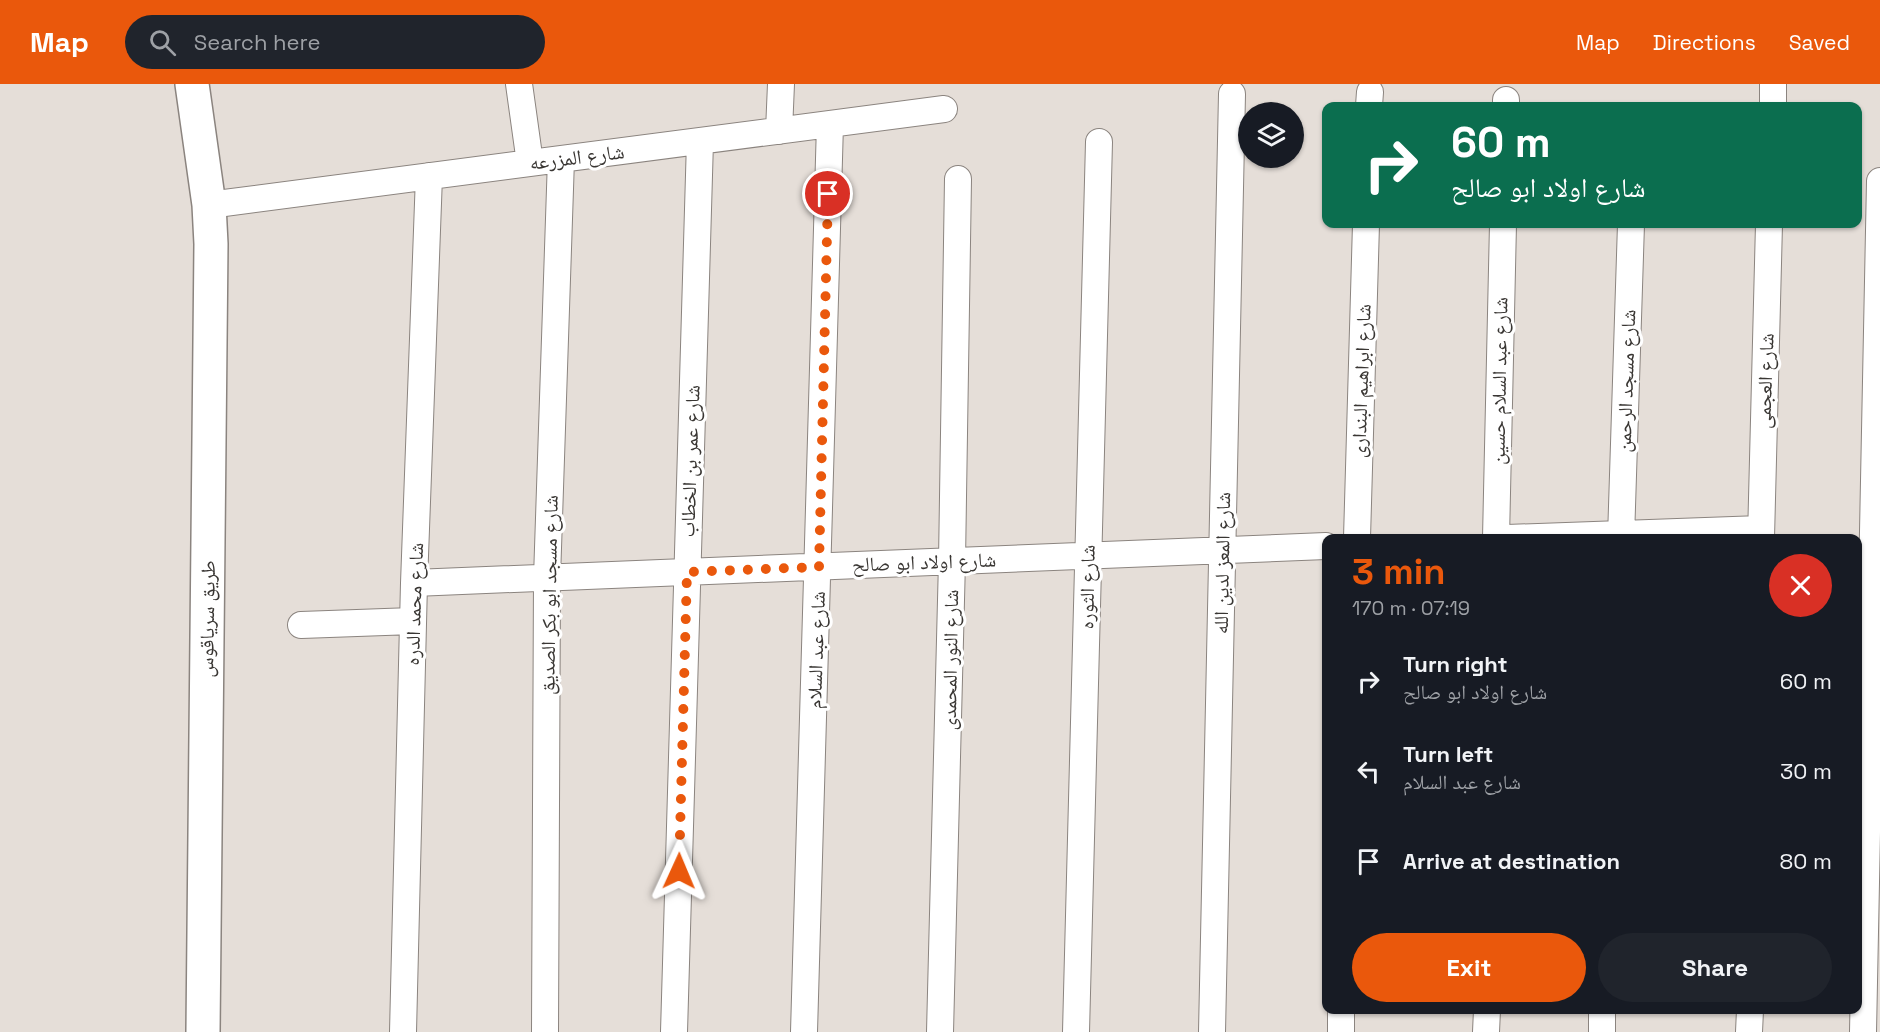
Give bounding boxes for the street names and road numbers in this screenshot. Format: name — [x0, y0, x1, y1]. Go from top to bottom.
street label: شارع المزرعه — [528, 138, 626, 176]
street label: شارع عبد السلام حسين — [1485, 297, 1514, 465]
street label: شارع ابراهيم البندارى — [1345, 303, 1378, 459]
street label: شارع مسجد الرحمن — [1611, 309, 1641, 453]
street label: شارع العجمى — [1750, 333, 1780, 429]
street label: شارع عمر بن الخطاب — [674, 384, 706, 538]
street label: شارع المعز لدين الله — [1208, 492, 1236, 634]
street label: شارع مسجد ابو بكر الصديق — [534, 495, 564, 695]
street label: شارع محمد الدره — [399, 542, 429, 666]
street label: شارع الثوره — [1073, 544, 1101, 630]
street label: شارع اولاد ابو صالح — [852, 546, 996, 578]
street label: طريق سرياقوس — [193, 560, 221, 678]
street label: شارع النور المحمدى — [936, 589, 964, 731]
street label: شارع عبد السلام — [801, 591, 832, 709]

